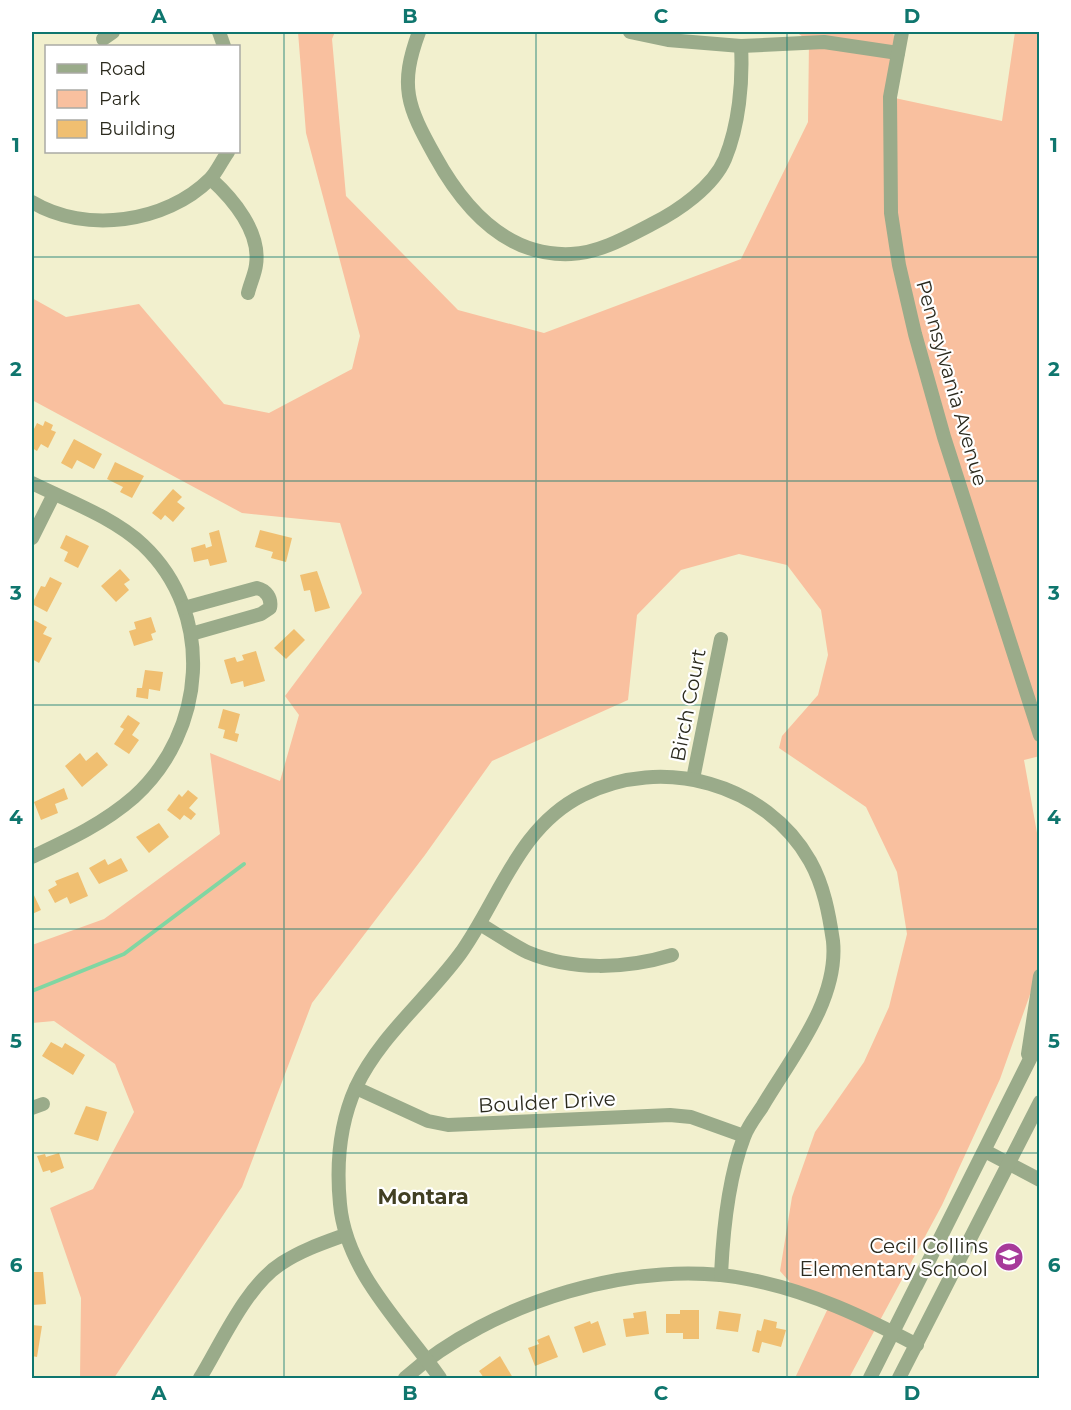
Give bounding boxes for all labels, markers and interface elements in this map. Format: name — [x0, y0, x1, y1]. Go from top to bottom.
text: A — [150, 4, 167, 28]
text: B — [402, 4, 418, 28]
text: C — [654, 4, 669, 28]
text: D — [904, 4, 920, 28]
legend — [45, 45, 240, 153]
text: Road — [99, 58, 146, 80]
text: Park — [99, 88, 140, 110]
text: Building — [99, 118, 176, 140]
text: 1 — [12, 133, 20, 157]
text: 1 — [1050, 133, 1058, 157]
street label: Pennsylvania Avenue — [911, 277, 993, 489]
text: 2 — [10, 357, 22, 381]
text: 2 — [1048, 357, 1060, 381]
text: 3 — [9, 581, 22, 605]
text: 3 — [1047, 581, 1060, 605]
street label: Birch Court — [665, 647, 711, 763]
text: 4 — [9, 805, 23, 829]
text: 4 — [1047, 805, 1061, 829]
text: 5 — [10, 1029, 22, 1053]
text: 5 — [1048, 1029, 1060, 1053]
street label: Boulder Drive — [478, 1086, 616, 1118]
district label: Montara — [377, 1184, 469, 1209]
place label: Cecil Collins Elementary School — [799, 1234, 988, 1281]
school or university icon: Cecil Collins Elementary School — [993, 1241, 1025, 1273]
text: 6 — [10, 1253, 23, 1277]
text: 6 — [1048, 1253, 1061, 1277]
text: A — [150, 1381, 167, 1405]
text: B — [402, 1381, 418, 1405]
text: C — [654, 1381, 669, 1405]
text: D — [904, 1381, 920, 1405]

